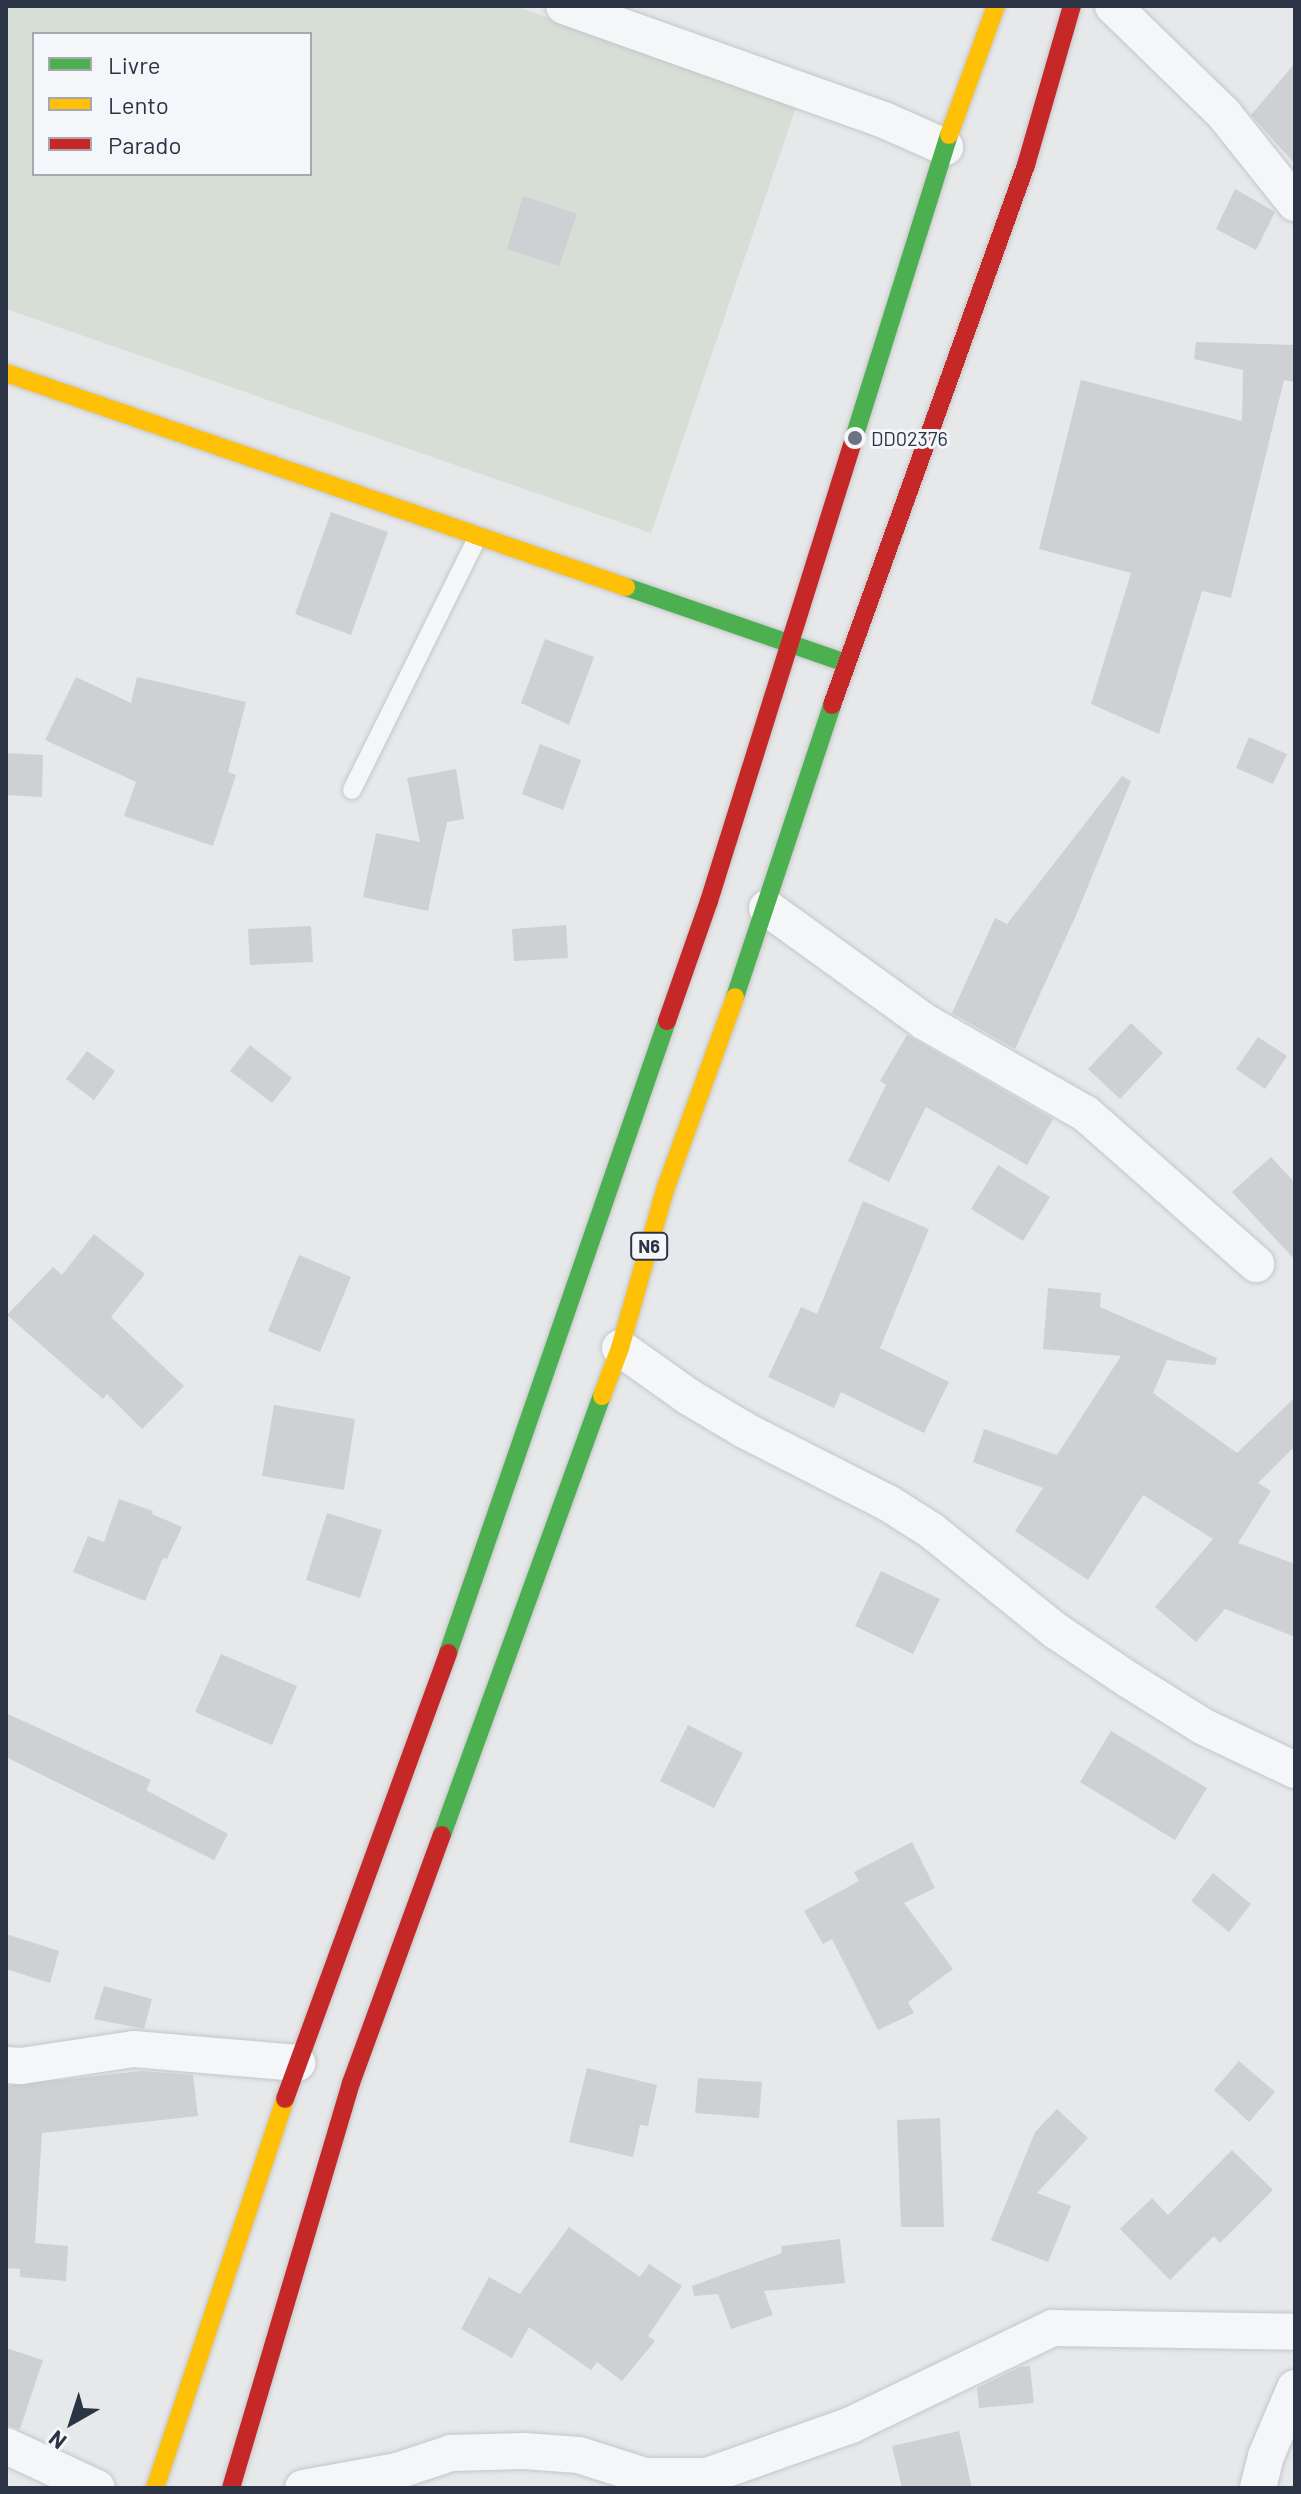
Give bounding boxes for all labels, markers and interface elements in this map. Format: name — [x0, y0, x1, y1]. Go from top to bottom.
legend — [32, 32, 312, 176]
text: Livre — [108, 50, 161, 79]
text: Lento — [108, 90, 169, 119]
text: Parado — [108, 130, 182, 159]
place label: DD02376 — [871, 426, 948, 450]
marker: DD02376 — [846, 429, 864, 447]
road number: N6 — [629, 1232, 669, 1260]
north arrow — [32, 2382, 112, 2462]
text: N — [43, 2426, 71, 2455]

